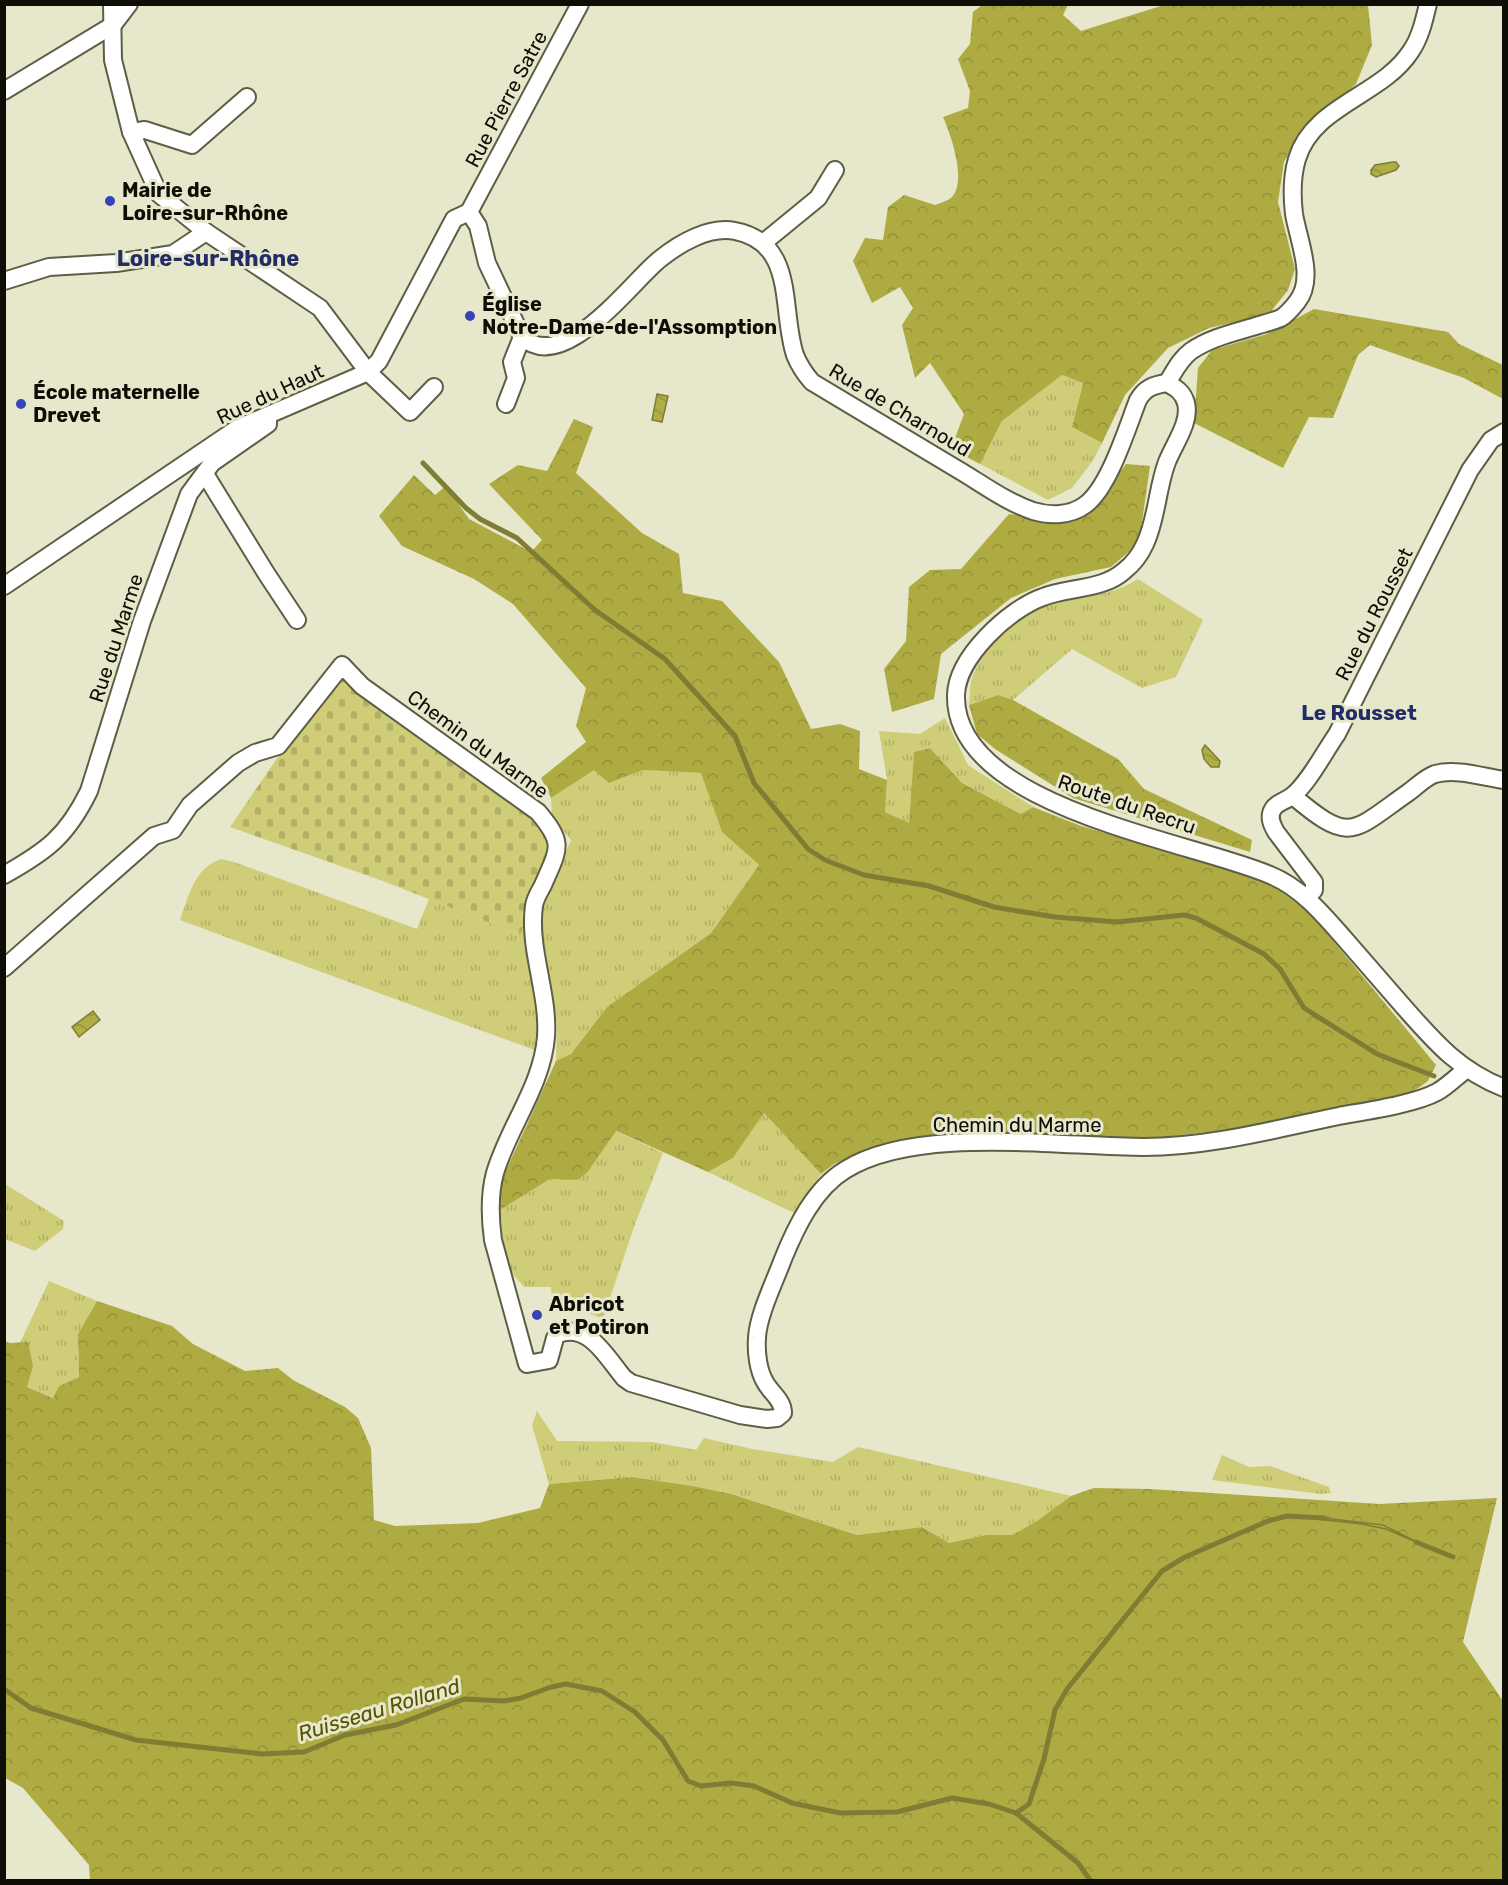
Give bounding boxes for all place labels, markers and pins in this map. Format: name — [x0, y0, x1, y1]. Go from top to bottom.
place label: Mairie de Loire-sur-Rhône — [122, 178, 288, 225]
marker: Mairie de Loire-sur-Rhône — [103, 194, 117, 208]
place label: Église Notre-Dame-de-l'Assomption — [482, 292, 777, 339]
marker: Église Notre-Dame-de-l'Assomption — [463, 309, 477, 323]
place label: École maternelle Drevet — [33, 380, 200, 427]
marker: École maternelle Drevet — [14, 397, 28, 411]
place label: Abricot et Potiron — [549, 1292, 649, 1339]
marker: Abricot et Potiron — [530, 1308, 544, 1322]

